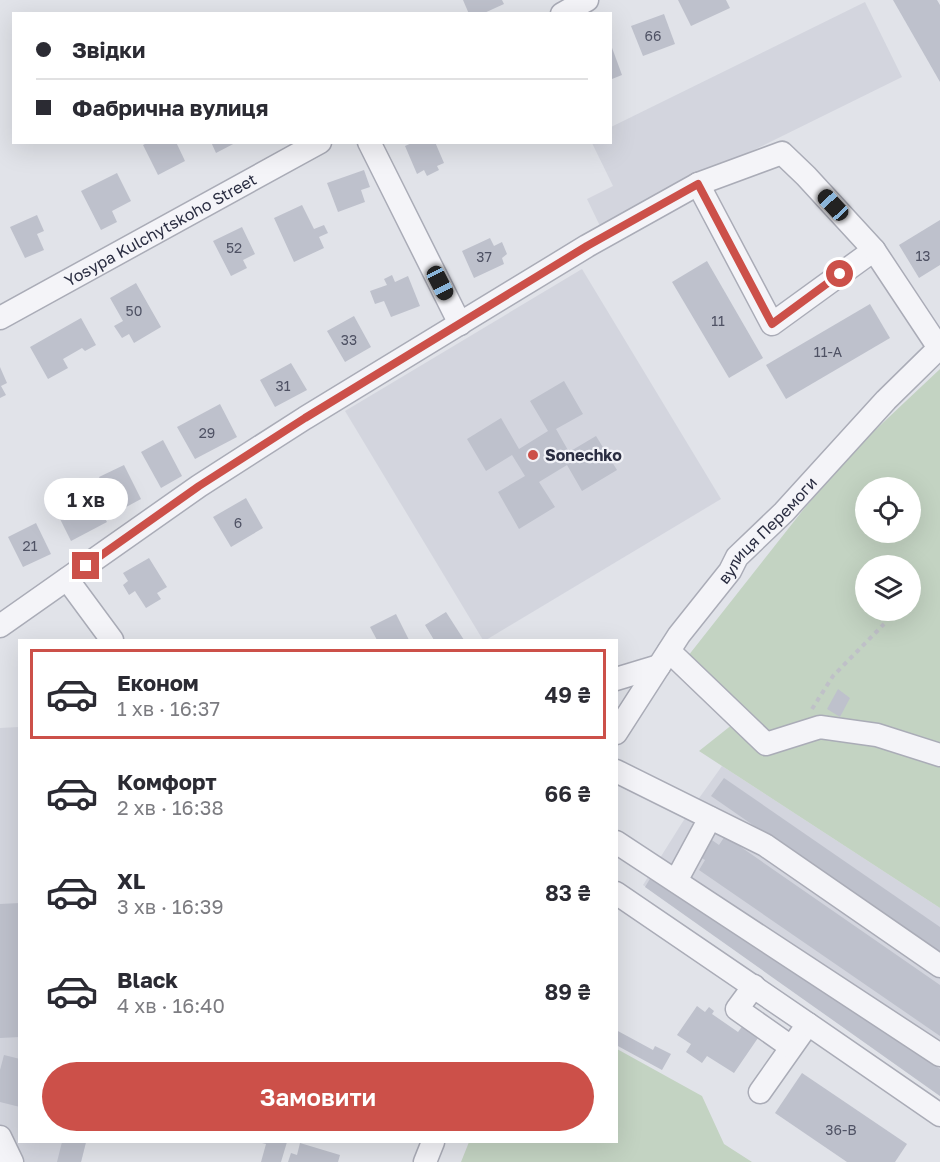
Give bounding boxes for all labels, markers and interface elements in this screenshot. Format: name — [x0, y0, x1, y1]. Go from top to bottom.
house number: 66 — [645, 27, 661, 44]
text: Звідки — [72, 36, 145, 63]
text: Фабрична вулиця — [72, 94, 268, 121]
street label: Yosypa Kulchytskoho Street — [61, 169, 260, 291]
car — [814, 186, 852, 224]
house number: 52 — [226, 239, 242, 256]
house number: 13 — [916, 247, 930, 264]
house number: 37 — [476, 248, 492, 265]
route start — [826, 260, 853, 287]
car — [424, 263, 456, 303]
house number: 50 — [126, 302, 142, 319]
house number: 11 — [711, 312, 725, 329]
house number: 33 — [341, 331, 357, 348]
house number: 11-А — [814, 343, 843, 360]
house number: 31 — [276, 377, 291, 394]
house number: 29 — [199, 424, 215, 441]
place label: Sonechko — [545, 445, 622, 465]
marker: Sonechko — [526, 448, 540, 462]
street label: вулиця Перемоги — [714, 473, 821, 588]
map controls — [855, 477, 921, 621]
button: locate — [855, 477, 921, 543]
callout: 1 хв — [44, 479, 128, 521]
text: 1 хв — [67, 487, 105, 511]
house number: 6 — [234, 514, 242, 531]
house number: 21 — [23, 537, 38, 554]
route end — [72, 552, 99, 579]
button: layers — [855, 555, 921, 621]
icon: car — [45, 667, 99, 721]
text: Економ — [117, 669, 199, 696]
text: 49 ₴ — [545, 681, 591, 708]
text: 1 хв · 16:37 — [117, 696, 220, 720]
icon: car — [45, 766, 99, 820]
text: Комфорт — [117, 768, 217, 795]
text: 66 ₴ — [545, 780, 591, 807]
text: 2 хв · 16:38 — [117, 795, 224, 819]
icon: car — [45, 865, 99, 919]
text: XL — [117, 867, 145, 894]
text: 83 ₴ — [545, 879, 591, 906]
text: 3 хв · 16:39 — [117, 894, 224, 918]
icon: car — [45, 964, 99, 1018]
text: Black — [117, 966, 178, 993]
text: 89 ₴ — [545, 978, 591, 1005]
text: 4 хв · 16:40 — [117, 993, 225, 1017]
button: Замовити — [42, 1062, 594, 1131]
house number: 36-В — [825, 1121, 857, 1138]

